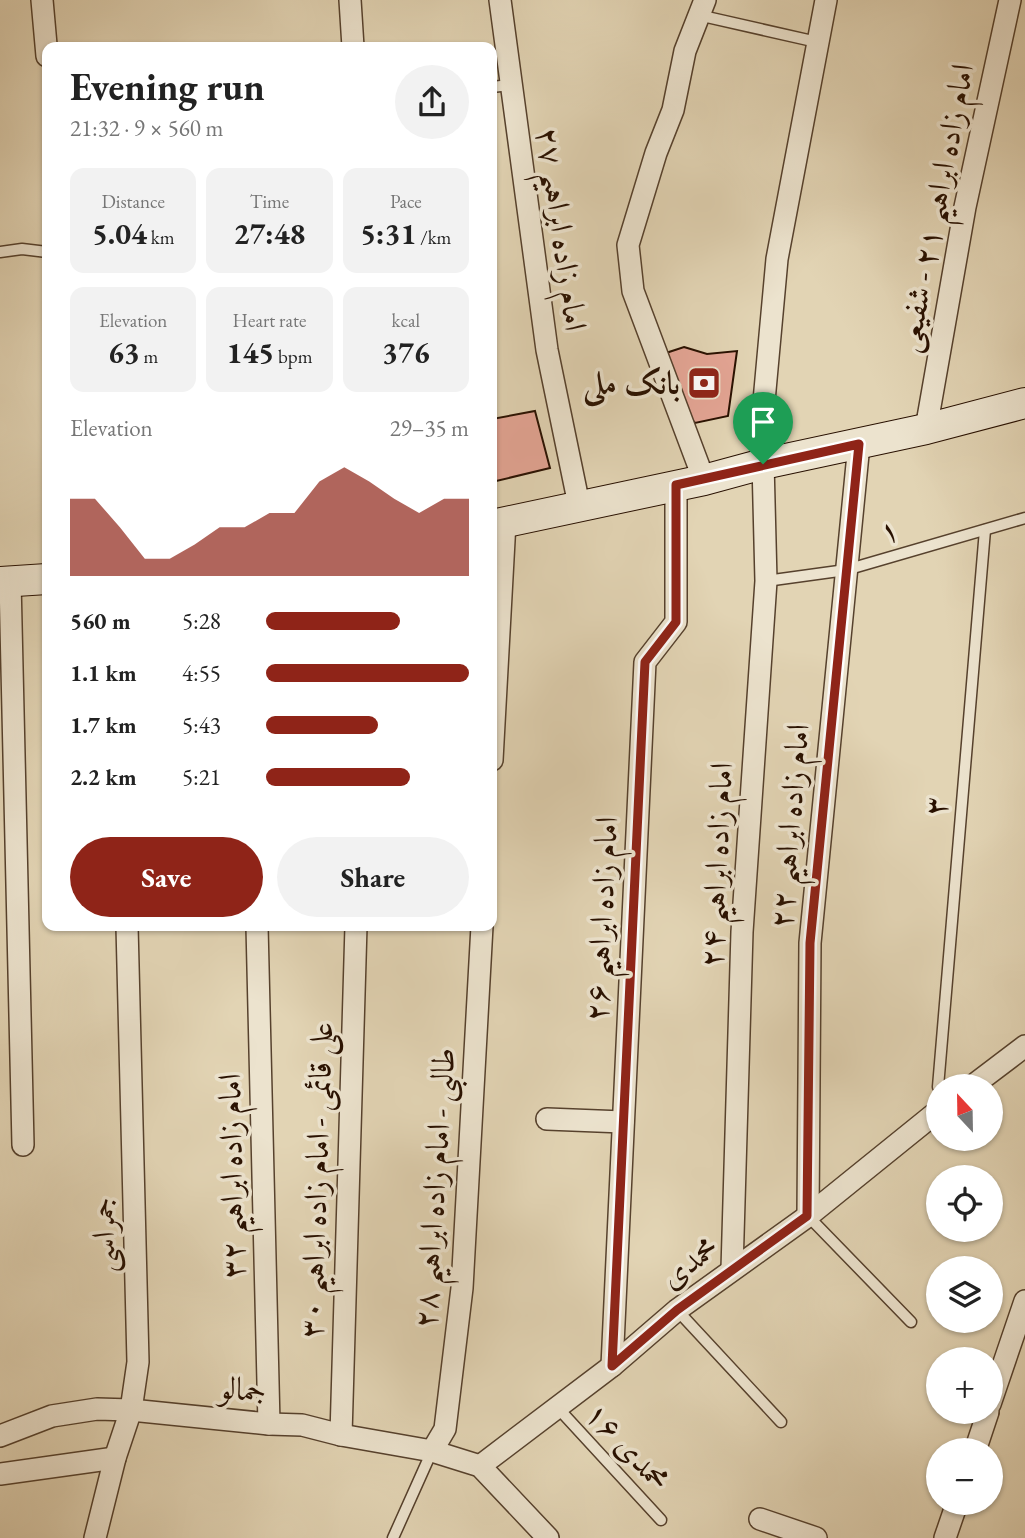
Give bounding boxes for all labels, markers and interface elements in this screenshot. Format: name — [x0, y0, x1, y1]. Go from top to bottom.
street label: امام زاده ابراهیم ۲۱ - شفیعی — [886, 60, 994, 358]
text: Evening run — [70, 62, 265, 111]
button: share — [395, 65, 469, 139]
text: 21:32 · 9 × 560 m — [70, 113, 223, 143]
street label: امام زاده ابراهیم ۲۷ — [516, 124, 597, 335]
text: Distance — [101, 189, 165, 214]
text: Time — [250, 189, 289, 214]
text: Pace — [390, 189, 422, 214]
text: 5.04 — [92, 214, 147, 253]
text: 27:48 — [234, 214, 305, 253]
text: 5:31 — [360, 214, 416, 253]
text: km — [147, 225, 174, 250]
text: /km — [416, 225, 451, 250]
text: Elevation — [99, 308, 167, 333]
text: Heart rate — [233, 308, 306, 333]
text: kcal — [392, 308, 420, 333]
text: 63 — [108, 333, 140, 372]
text: 145 — [227, 333, 274, 372]
text: 376 — [382, 333, 430, 372]
text: m — [140, 344, 158, 369]
text: bpm — [274, 344, 312, 369]
place label: بانک ملی — [582, 362, 680, 408]
bank icon: بانک ملی — [685, 364, 723, 402]
pin — [733, 392, 793, 464]
icon: arrive — [744, 403, 782, 441]
text: Elevation — [70, 413, 153, 443]
text: 29–35 m — [390, 413, 469, 443]
street label: ۱ — [874, 507, 904, 553]
text: 560 m — [70, 606, 131, 636]
text: 5:28 — [182, 606, 221, 636]
text: 1.1 km — [70, 658, 137, 688]
text: 4:55 — [182, 658, 221, 688]
text: 1.7 km — [70, 710, 137, 740]
text: 5:43 — [182, 710, 221, 740]
street label: امام زاده ابراهیم ۲۲ — [759, 722, 830, 931]
street label: امام زاده ابراهیم ۲۴ — [690, 761, 753, 969]
text: 2.2 km — [70, 762, 137, 792]
text: 5:21 — [182, 762, 221, 792]
street label: ۳ — [913, 795, 957, 817]
street label: امام زاده ابراهیم ۲۶ — [575, 815, 638, 1023]
button: Save — [70, 837, 263, 917]
button: Share — [277, 837, 469, 917]
street label: علی قائمی - امام زاده ابراهیم ۳۰ — [289, 1021, 354, 1339]
street label: طالبی - امام زاده ابراهیم ۲۸ — [403, 1046, 476, 1330]
street label: امام زاده ابراهیم ۳۲ — [208, 1073, 265, 1279]
north arrow — [926, 1074, 1003, 1152]
map controls — [926, 1074, 1003, 1515]
button: locate — [926, 1165, 1003, 1242]
street label: جمراسی — [81, 1197, 127, 1273]
street label: محمدی — [651, 1226, 727, 1298]
button: layers — [926, 1256, 1003, 1333]
button: + — [926, 1347, 1003, 1424]
street label: جمالو — [215, 1366, 268, 1412]
street label: محمدی ۱۶ — [576, 1393, 680, 1499]
button: − — [926, 1438, 1003, 1515]

